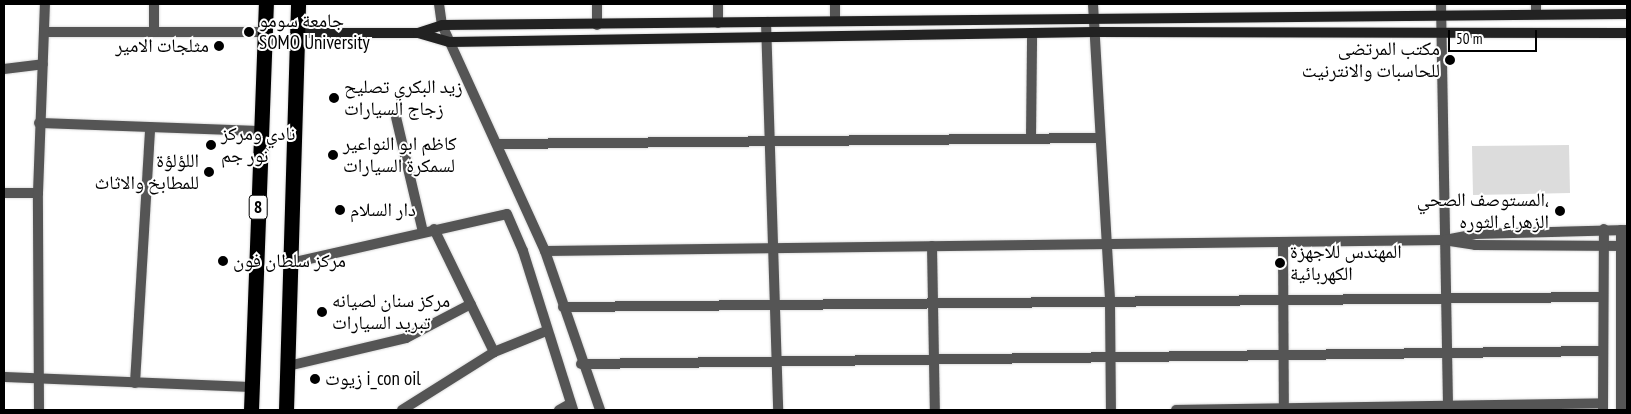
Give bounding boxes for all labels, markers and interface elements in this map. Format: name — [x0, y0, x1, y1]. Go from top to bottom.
place label: جامعة سومو SOMO University — [259, 10, 370, 54]
scale bar — [1451, 20, 1540, 52]
marker: جامعة سومو SOMO University — [243, 26, 255, 38]
text: 50 m — [1456, 29, 1482, 48]
place label: مثلجات الامير — [115, 35, 209, 57]
place label: مكتب المرتضى للحاسبات والانترنيت — [1302, 38, 1440, 82]
marker: مثلجات الامير — [213, 40, 225, 52]
marker: مكتب المرتضى للحاسبات والانترنيت — [1444, 54, 1456, 66]
place label: زيد البكري تصليح زجاج السيارات — [344, 76, 463, 120]
marker: زيد البكري تصليح زجاج السيارات — [328, 92, 340, 104]
place label: نادي ومركز نور جم — [221, 123, 295, 167]
place label: كاظم ابو النواعير لسمكرة السيارات — [343, 133, 457, 177]
marker: نادي ومركز نور جم — [205, 139, 217, 151]
marker: كاظم ابو النواعير لسمكرة السيارات — [327, 149, 339, 161]
place label: اللؤلؤة للمطابخ والاثاث — [95, 150, 199, 194]
marker: اللؤلؤة للمطابخ والاثاث — [203, 166, 215, 178]
place label: المستوصف الصحي، الزهراء الثوره — [1417, 189, 1549, 233]
road number: 8 — [248, 192, 268, 222]
place label: دار السلام — [350, 199, 416, 221]
marker: دار السلام — [334, 204, 346, 216]
marker: المستوصف الصحي، الزهراء الثوره — [1553, 204, 1567, 218]
place label: المهندس للاجهزة الكهربائية — [1290, 241, 1402, 285]
place label: مركز سلطان فون — [233, 250, 346, 272]
marker: مركز سلطان فون — [217, 255, 229, 267]
marker: المهندس للاجهزة الكهربائية — [1274, 257, 1286, 269]
place label: مركز سنان لصيانه تبريد السيارات — [332, 290, 450, 334]
marker: مركز سنان لصيانه تبريد السيارات — [316, 306, 328, 318]
place label: زيوت i_con oil — [325, 368, 421, 390]
marker: زيوت i_con oil — [309, 373, 321, 385]

